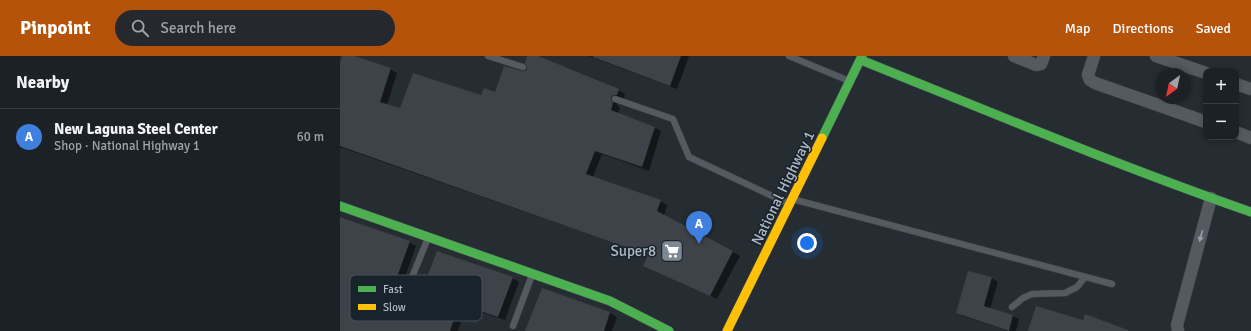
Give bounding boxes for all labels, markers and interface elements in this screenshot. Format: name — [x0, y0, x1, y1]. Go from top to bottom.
search box — [115, 10, 395, 46]
text: Pinpoint — [20, 16, 91, 40]
icon: search — [129, 17, 151, 39]
text: Search here — [161, 19, 236, 37]
text: Map — [1065, 20, 1091, 37]
text: Directions — [1113, 20, 1174, 37]
text: Saved — [1196, 20, 1231, 37]
north arrow — [1155, 68, 1191, 104]
map controls — [1203, 68, 1239, 140]
button: + — [1203, 68, 1239, 104]
text: Nearby — [16, 72, 69, 93]
button: − — [1203, 104, 1239, 140]
text: New Laguna Steel Center — [54, 120, 218, 138]
street label: National Highway 1 — [748, 128, 818, 248]
text: A — [25, 129, 33, 145]
text: 60 m — [297, 129, 324, 145]
text: Shop · National Highway 1 — [54, 138, 200, 154]
pin: A — [686, 211, 712, 244]
one-way arrow — [1197, 230, 1203, 242]
your location — [797, 233, 817, 253]
supermarket icon: Super8 — [659, 238, 685, 264]
place label: Super8 — [610, 242, 656, 260]
legend — [350, 275, 482, 321]
text: Fast — [383, 283, 403, 296]
text: Slow — [383, 301, 406, 314]

